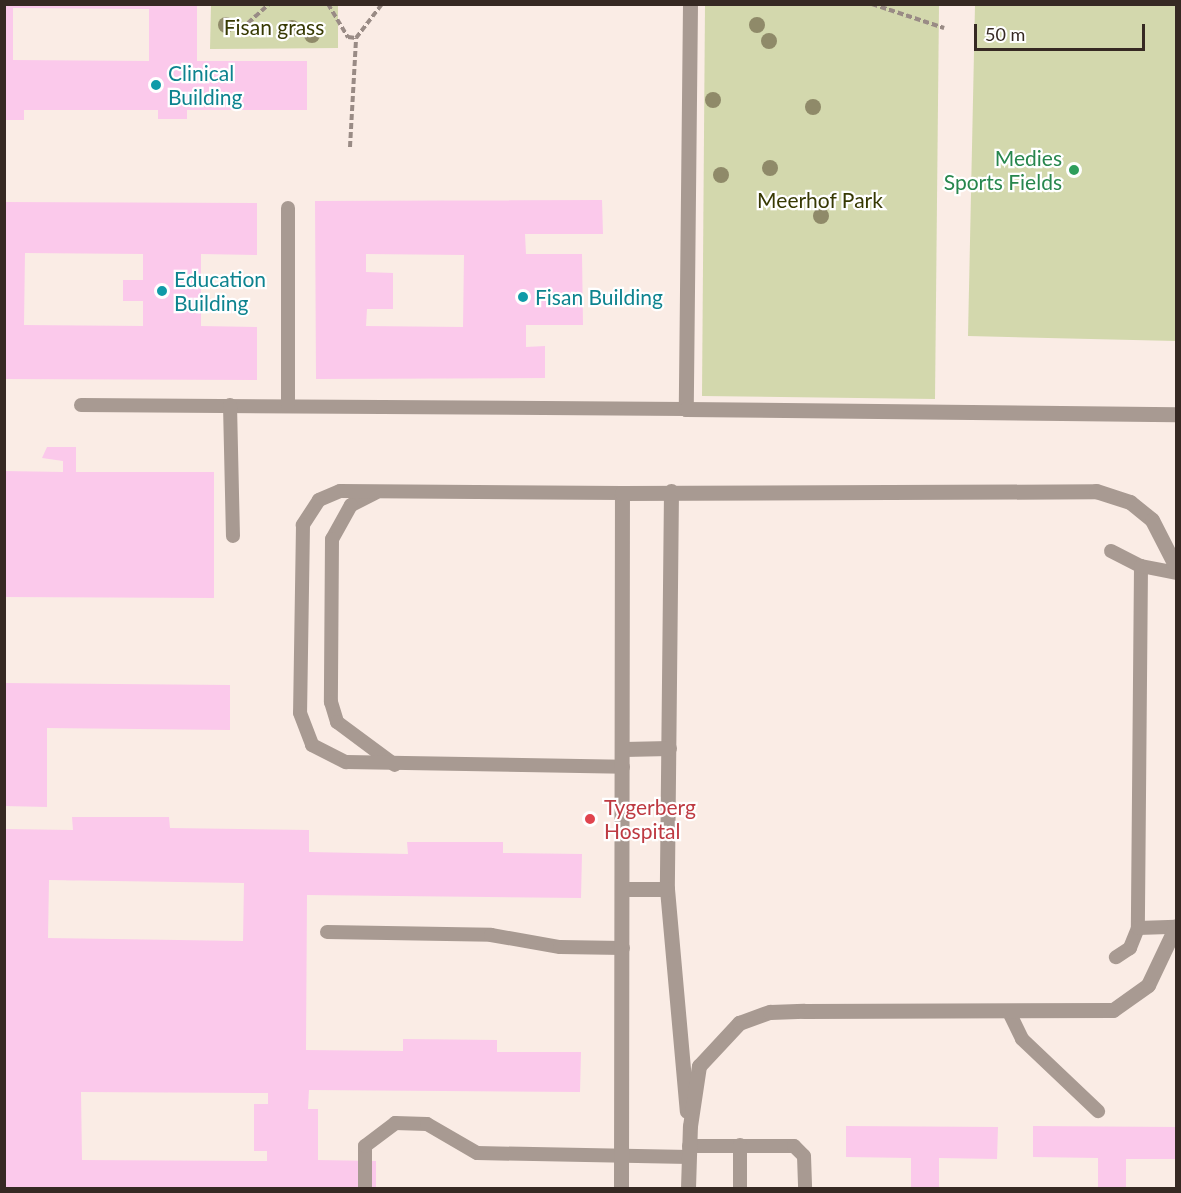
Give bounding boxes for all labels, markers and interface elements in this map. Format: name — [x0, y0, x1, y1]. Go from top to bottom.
scale bar — [977, 12, 1148, 50]
park label: Fisan grass — [224, 14, 324, 40]
text: 50 m — [985, 23, 1025, 45]
place label: Clinical Building — [168, 60, 242, 110]
marker: Clinical Building — [149, 78, 163, 92]
place label: Medies Sports Fields — [944, 145, 1062, 195]
marker: Medies Sports Fields — [1067, 163, 1081, 177]
park label: Meerhof Park — [757, 187, 883, 213]
place label: Education Building — [174, 266, 266, 316]
marker: Education Building — [155, 284, 169, 298]
place label: Fisan Building — [535, 284, 663, 310]
marker: Fisan Building — [516, 290, 530, 304]
place label: Tygerberg Hospital — [604, 794, 696, 844]
marker: Tygerberg Hospital — [581, 810, 599, 828]

